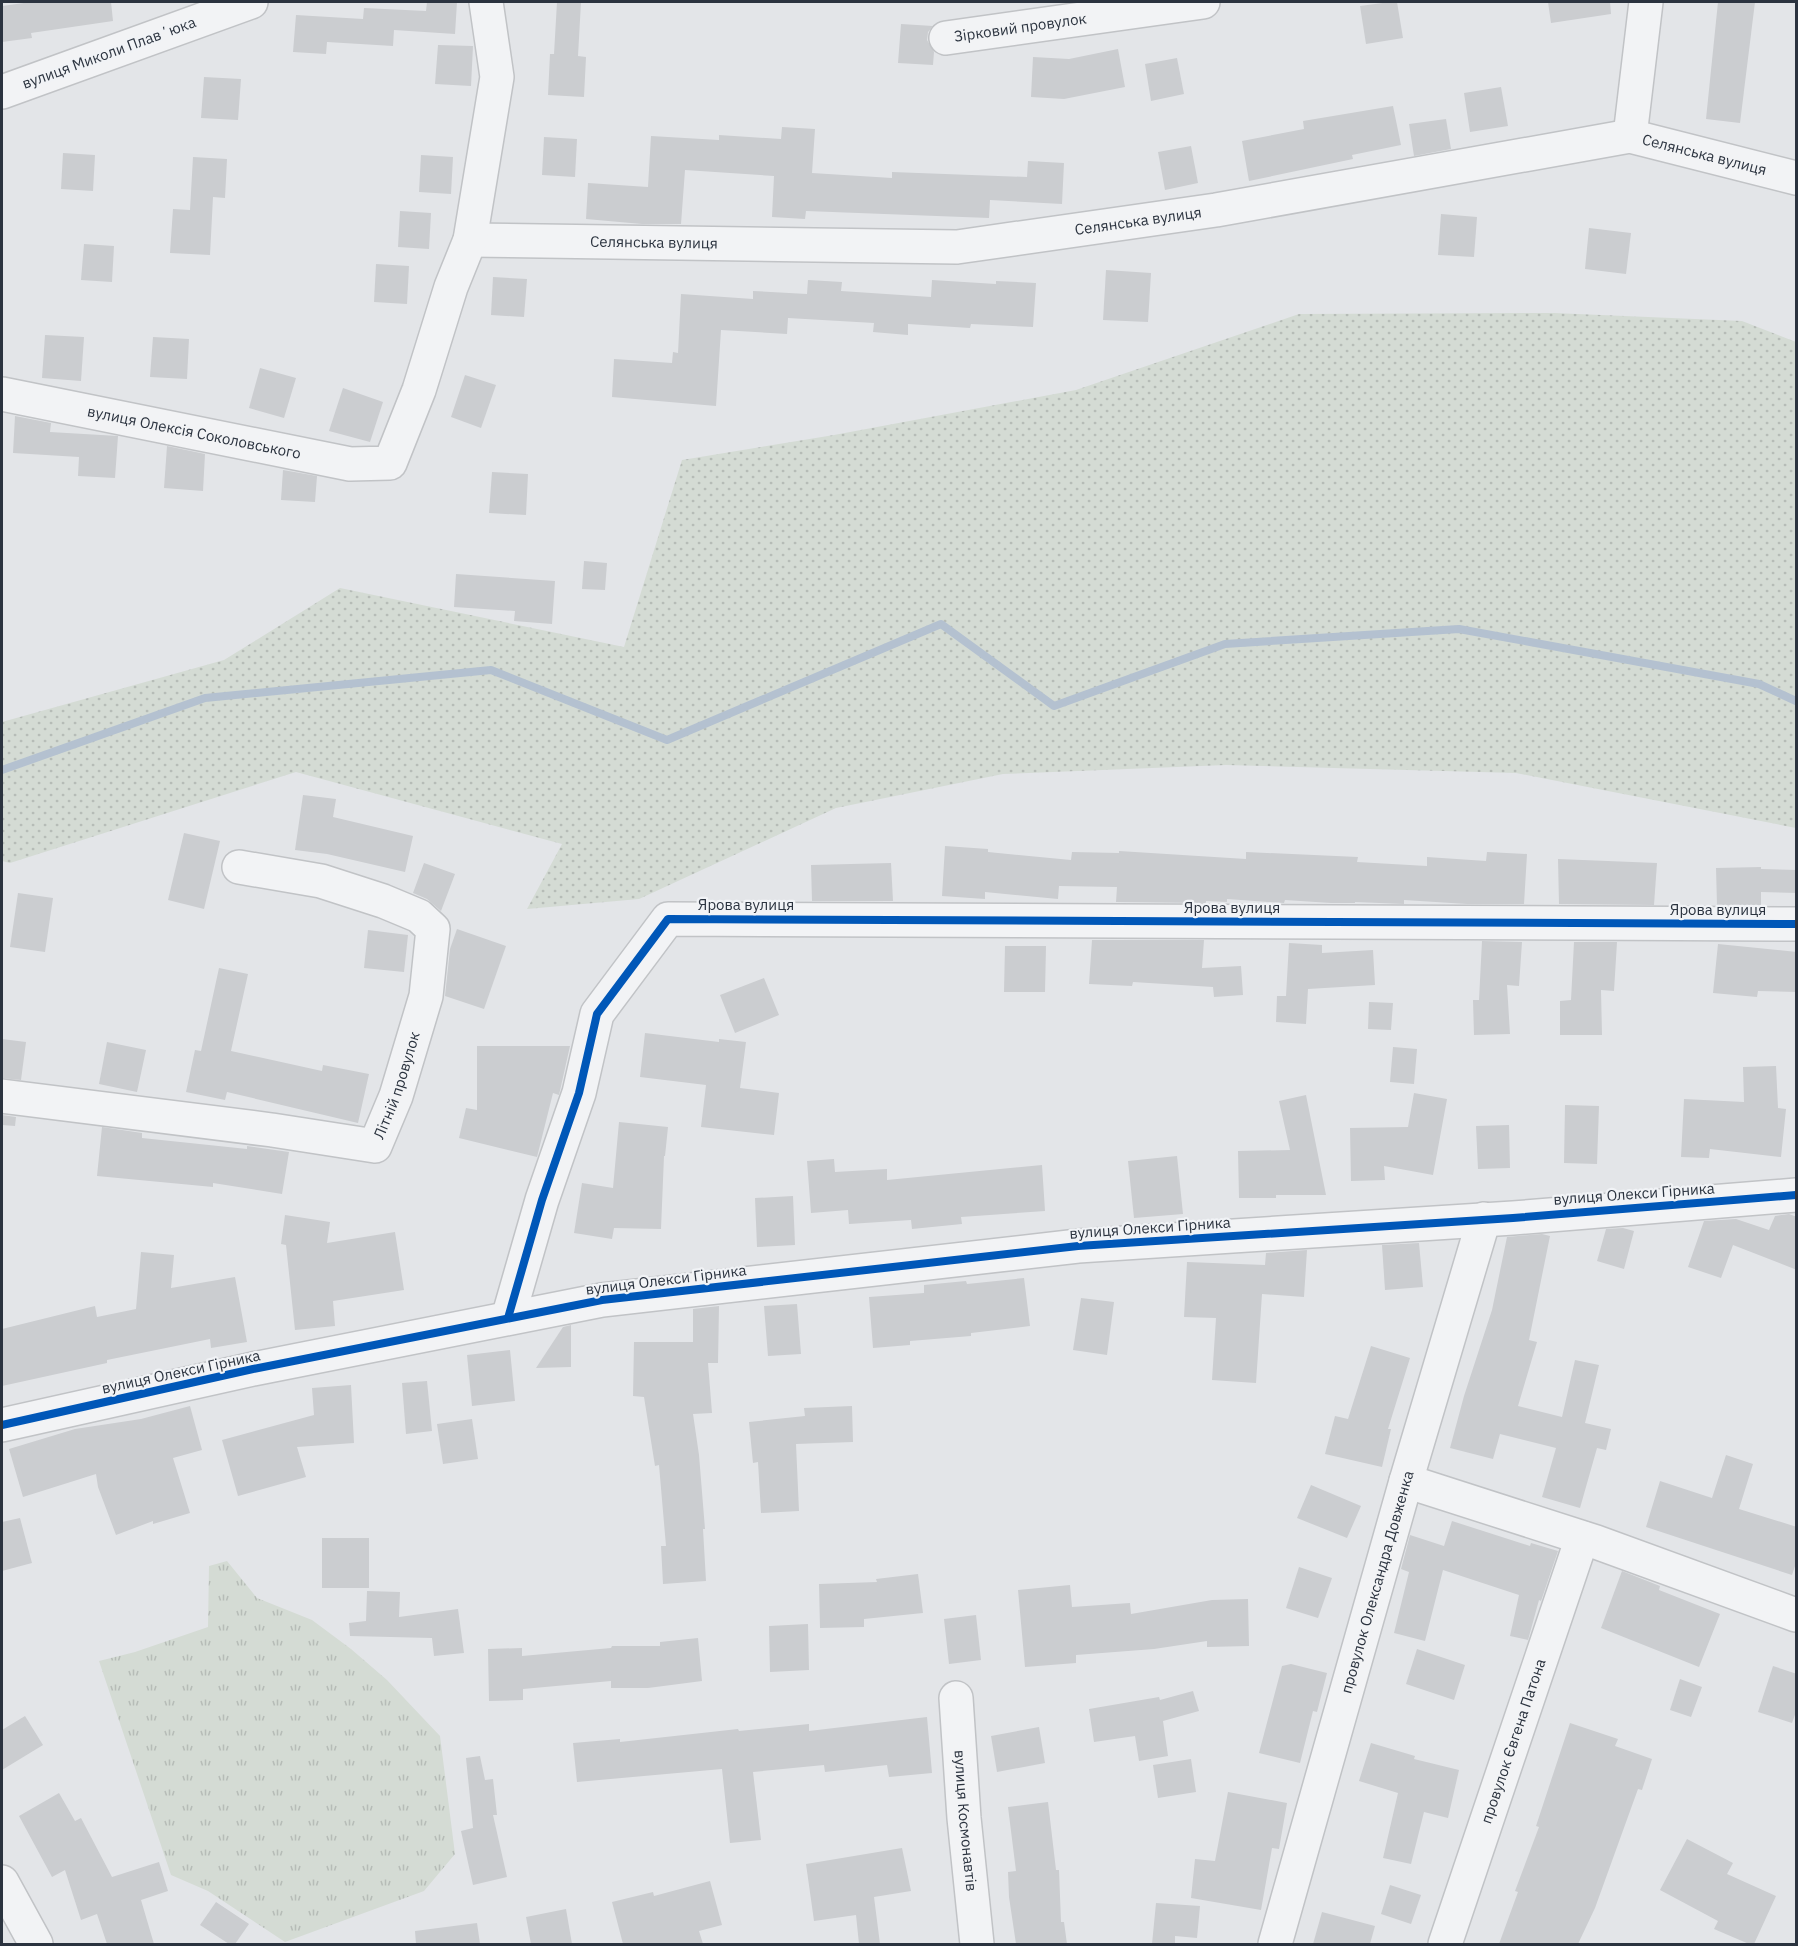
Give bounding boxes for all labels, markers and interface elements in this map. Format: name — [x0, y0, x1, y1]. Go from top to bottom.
street label: Зірковий провулок — [953, 8, 1088, 46]
street label: вулиця Миколи Плавʼюка — [19, 12, 198, 93]
street label: Селянська вулиця — [1640, 129, 1769, 179]
street label: Селянська вулиця — [1073, 202, 1203, 239]
street label: Селянська вулиця — [590, 232, 718, 253]
street label: вулиця Олексія Соколовського — [86, 401, 303, 463]
street label: Ярова вулиця — [698, 895, 794, 914]
street label: Ярова вулиця — [1184, 898, 1280, 917]
street label: Ярова вулиця — [1670, 900, 1766, 919]
street label: Літній провулок — [369, 1029, 424, 1142]
street label: вулиця Олекси Гірника — [1553, 1178, 1715, 1209]
street label: вулиця Олекси Гірника — [1069, 1212, 1231, 1243]
street label: вулиця Олекси Гірника — [584, 1260, 747, 1299]
street label: вулиця Олекси Гірника — [100, 1345, 262, 1398]
street label: провулок Олександра Довженка — [1336, 1468, 1418, 1696]
street label: провулок Євгена Патона — [1476, 1656, 1550, 1826]
street label: вулиця Космонавтів — [950, 1749, 982, 1892]

